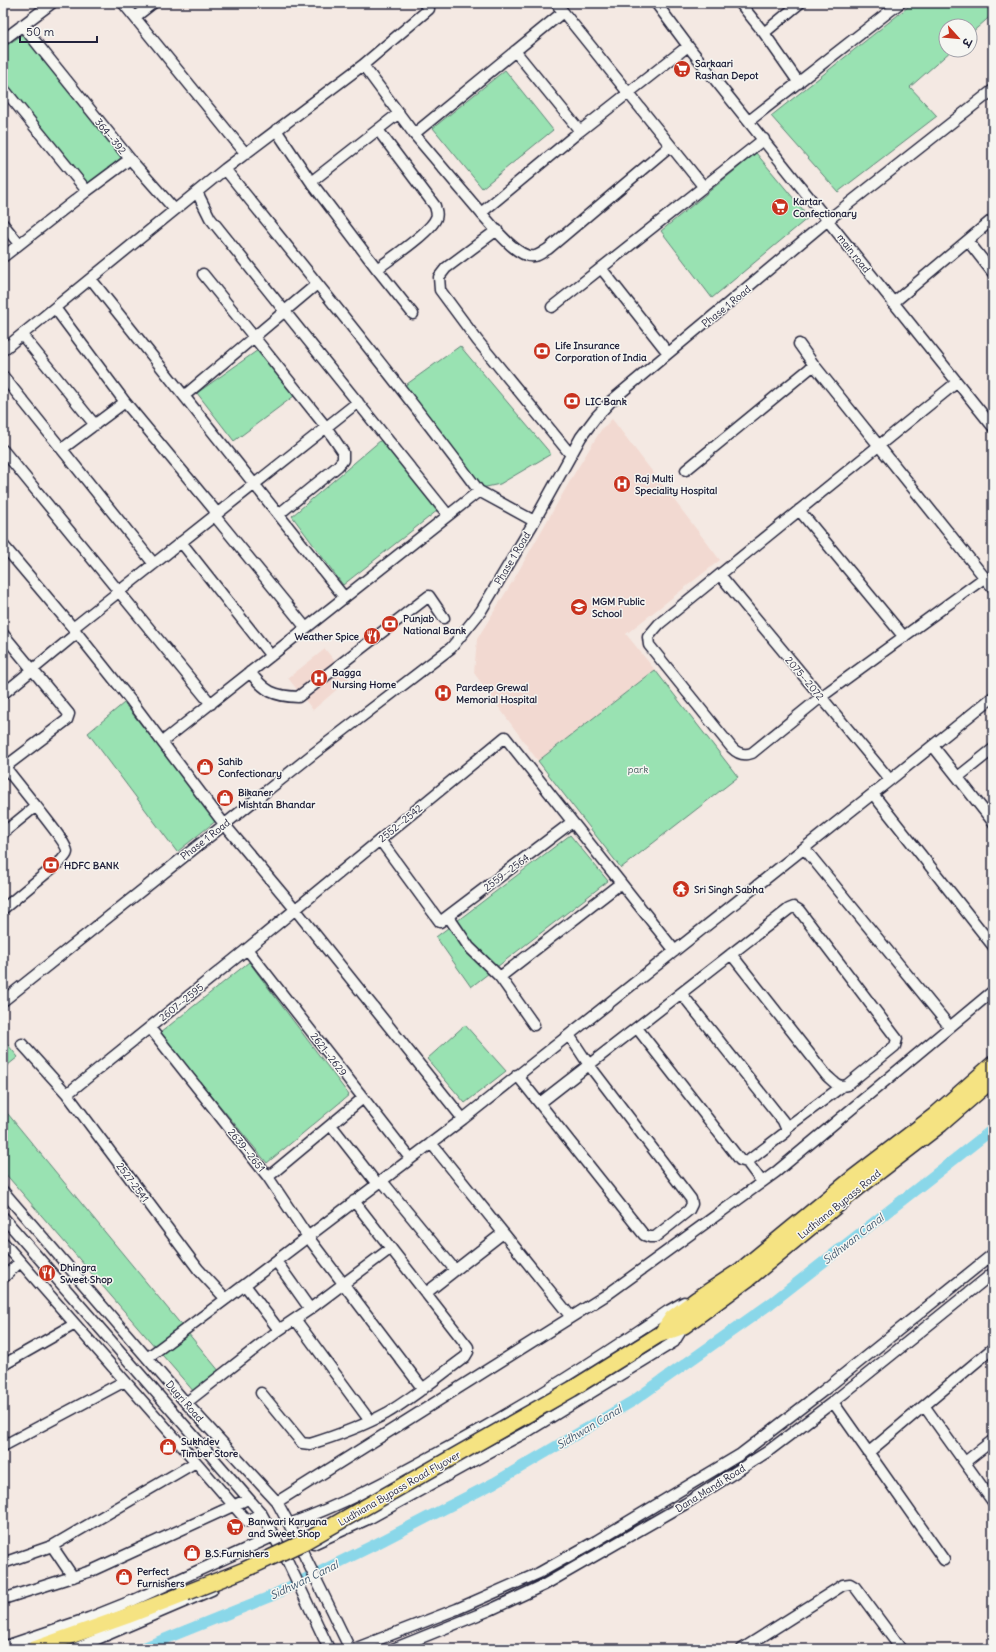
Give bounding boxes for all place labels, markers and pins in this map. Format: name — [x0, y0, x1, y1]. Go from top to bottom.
place label: Sarkaari Rashan Depot — [695, 57, 759, 82]
supermarket icon: Sarkaari Rashan Depot — [672, 59, 692, 79]
place label: Kartar Confectionary — [793, 195, 857, 220]
supermarket icon: Kartar Confectionary — [770, 197, 790, 217]
place label: Life Insurance Corporation of India — [555, 339, 647, 364]
bank icon: Life Insurance Corporation of India — [532, 341, 552, 361]
bank icon: LIC Bank — [562, 391, 582, 411]
place label: LIC Bank — [585, 395, 627, 408]
place label: Raj Multi Speciality Hospital — [635, 472, 717, 497]
hospital icon: Raj Multi Speciality Hospital — [612, 474, 632, 494]
place label: MGM Public School — [592, 595, 645, 620]
school or university icon: MGM Public School — [569, 597, 589, 617]
place label: Punjab National Bank — [403, 612, 466, 637]
bank icon: Punjab National Bank — [380, 614, 400, 634]
restaurant icon: Weather Spice — [362, 626, 382, 646]
place label: Weather Spice — [294, 630, 360, 643]
place label: Bagga Nursing Home — [332, 666, 397, 691]
hospital icon: Bagga Nursing Home — [309, 668, 329, 688]
place label: Pardeep Grewal Memorial Hospital — [456, 681, 537, 706]
hospital icon: Pardeep Grewal Memorial Hospital — [433, 683, 453, 703]
place label: Sahib Confectionary — [218, 755, 282, 780]
shop icon: Sahib Confectionary — [195, 757, 215, 777]
place label: Bikaner Mishtan Bhandar — [238, 786, 316, 811]
shop icon: Bikaner Mishtan Bhandar — [215, 788, 235, 808]
bank icon: HDFC BANK — [41, 855, 61, 875]
place label: HDFC BANK — [64, 859, 120, 872]
temple icon: Sri Singh Sabha — [671, 879, 691, 899]
place label: Sri Singh Sabha — [694, 883, 764, 896]
place label: Dhingra Sweet Shop — [60, 1261, 113, 1286]
restaurant icon: Dhingra Sweet Shop — [37, 1263, 57, 1283]
place label: Sukhdev Timber Store — [181, 1435, 239, 1460]
shop icon: Sukhdev Timber Store — [158, 1437, 178, 1457]
place label: Banwari Karyana and Sweet Shop — [248, 1515, 327, 1540]
supermarket icon: Banwari Karyana and Sweet Shop — [225, 1517, 245, 1537]
shop icon: B.S.Furnishers — [182, 1543, 202, 1563]
place label: B.S.Furnishers — [205, 1547, 269, 1560]
place label: Perfect Furnishers — [137, 1565, 185, 1590]
shop icon: Perfect Furnishers — [114, 1567, 134, 1587]

